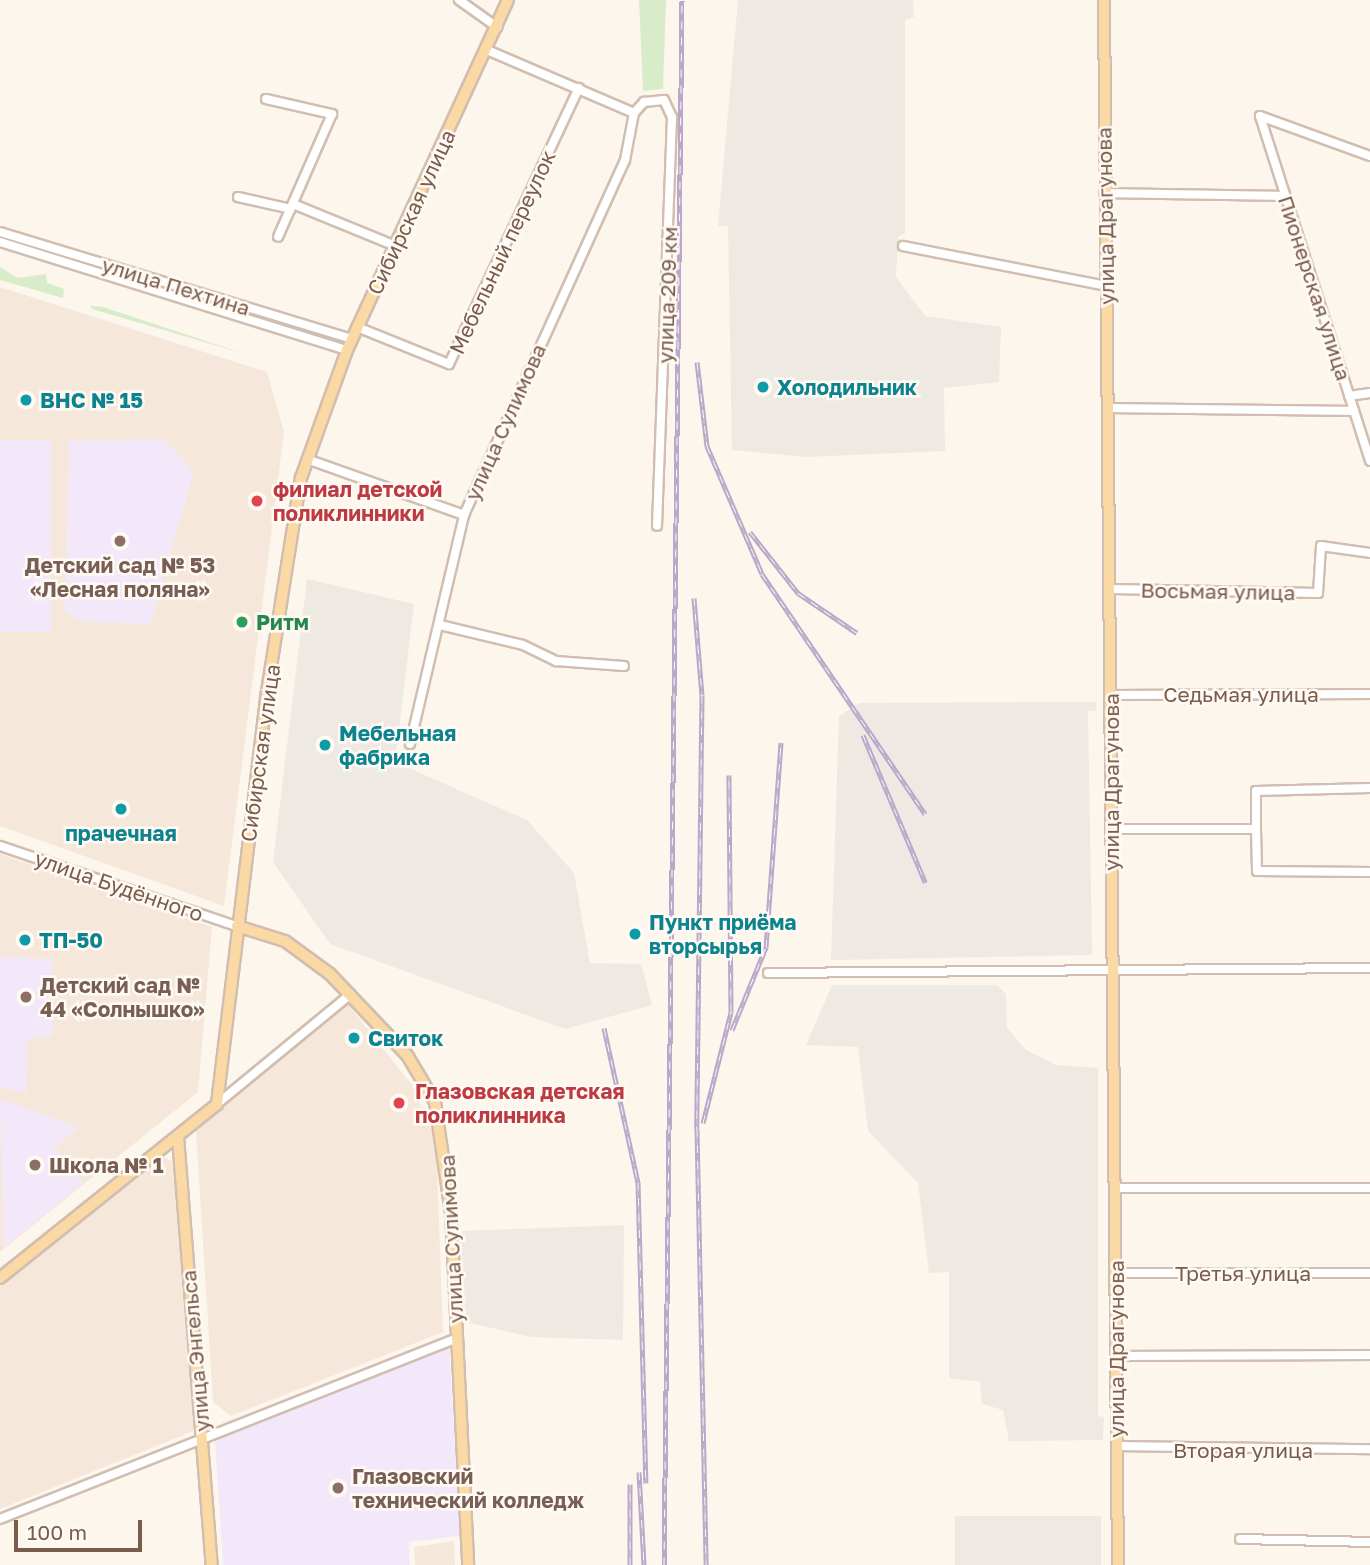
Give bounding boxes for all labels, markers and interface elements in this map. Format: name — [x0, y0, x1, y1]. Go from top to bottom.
street label: Сибирская улица — [362, 125, 460, 299]
street label: улица Драгунова — [1091, 127, 1119, 305]
street label: Мебельный переулок — [444, 146, 560, 358]
street label: Пионерская улица — [1273, 192, 1357, 384]
street label: улица 209 км — [652, 226, 682, 364]
street label: улица Пехтина — [99, 251, 253, 321]
street label: улица Сулимова — [459, 340, 551, 504]
place label: Холодильник — [777, 374, 917, 400]
marker: Холодильник — [755, 379, 771, 395]
place label: ВНС № 15 — [40, 387, 143, 413]
marker: ВНС № 15 — [18, 392, 34, 408]
place label: филиал детской поликлинники — [273, 476, 442, 526]
marker: филиал детской поликлинники — [247, 491, 267, 511]
marker: Детский сад № 53 «Лесная поляна» — [112, 533, 128, 549]
place label: Детский сад № 53 «Лесная поляна» — [25, 552, 215, 602]
street label: Восьмая улица — [1140, 577, 1296, 605]
place label: Ритм — [256, 609, 309, 635]
marker: Ритм — [234, 614, 250, 630]
street label: Сибирская улица — [235, 663, 285, 843]
street label: Седьмая улица — [1163, 681, 1319, 707]
street label: улица Драгунова — [1098, 693, 1124, 871]
place label: Мебельная фабрика — [339, 720, 456, 770]
marker: Мебельная фабрика — [317, 737, 333, 753]
marker: прачечная — [113, 801, 129, 817]
place label: прачечная — [65, 820, 177, 846]
street label: улица Будённого — [32, 845, 206, 927]
place label: Пункт приёма вторсырья — [649, 909, 797, 959]
marker: Пункт приёма вторсырья — [627, 926, 643, 942]
place label: ТП-50 — [39, 927, 103, 953]
marker: ТП-50 — [17, 932, 33, 948]
place label: Детский сад № 44 «Солнышко» — [40, 972, 205, 1022]
marker: Детский сад № 44 «Солнышко» — [18, 989, 34, 1005]
place label: Свиток — [368, 1025, 443, 1051]
marker: Свиток — [346, 1030, 362, 1046]
place label: Глазовская детская поликлинника — [415, 1078, 625, 1128]
marker: Глазовская детская поликлинника — [389, 1093, 409, 1113]
place label: Школа № 1 — [49, 1152, 163, 1178]
street label: улица Сулимова — [434, 1154, 468, 1324]
marker: Школа № 1 — [27, 1157, 43, 1173]
street label: улица Драгунова — [1103, 1260, 1129, 1438]
street label: Третья улица — [1175, 1260, 1311, 1286]
street label: улица Энгельса — [175, 1269, 215, 1433]
street label: Вторая улица — [1173, 1437, 1313, 1463]
place label: Глазовский технический колледж — [352, 1463, 584, 1513]
marker: Глазовский технический колледж — [330, 1480, 346, 1496]
scale bar — [18, 1506, 145, 1550]
text: 100 m — [27, 1519, 87, 1545]

